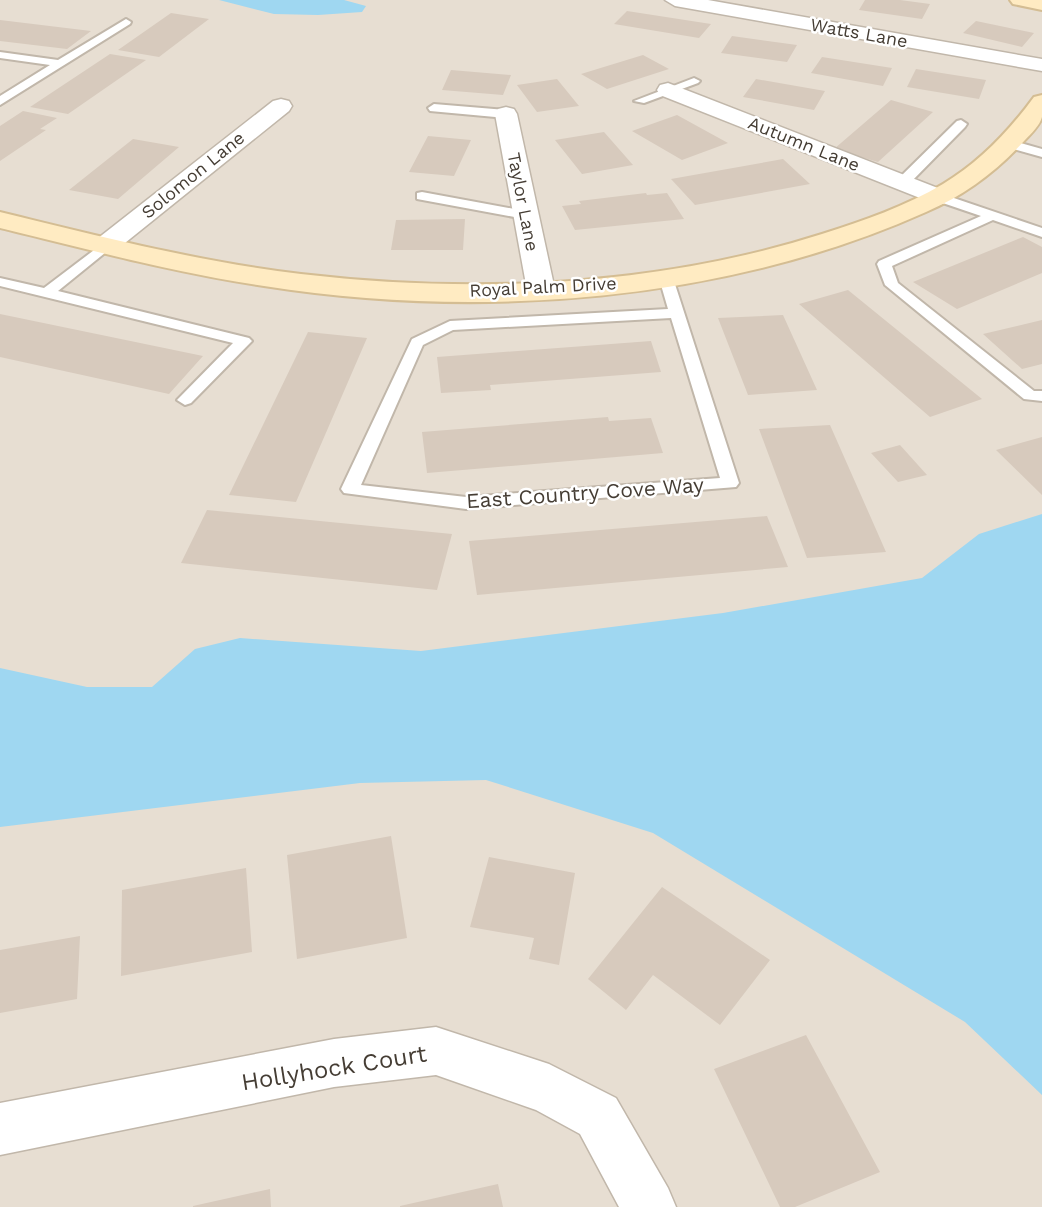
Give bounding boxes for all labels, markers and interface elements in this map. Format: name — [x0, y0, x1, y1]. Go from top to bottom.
street label: Watts Lane — [809, 14, 909, 51]
street label: Autumn Lane — [745, 112, 863, 175]
street label: Solomon Lane — [137, 127, 248, 223]
street label: Taylor Lane — [504, 151, 543, 253]
street label: Royal Palm Drive — [469, 272, 617, 301]
street label: East Country Cove Way — [465, 472, 705, 513]
street label: Hollyhock Court — [239, 1040, 429, 1096]

